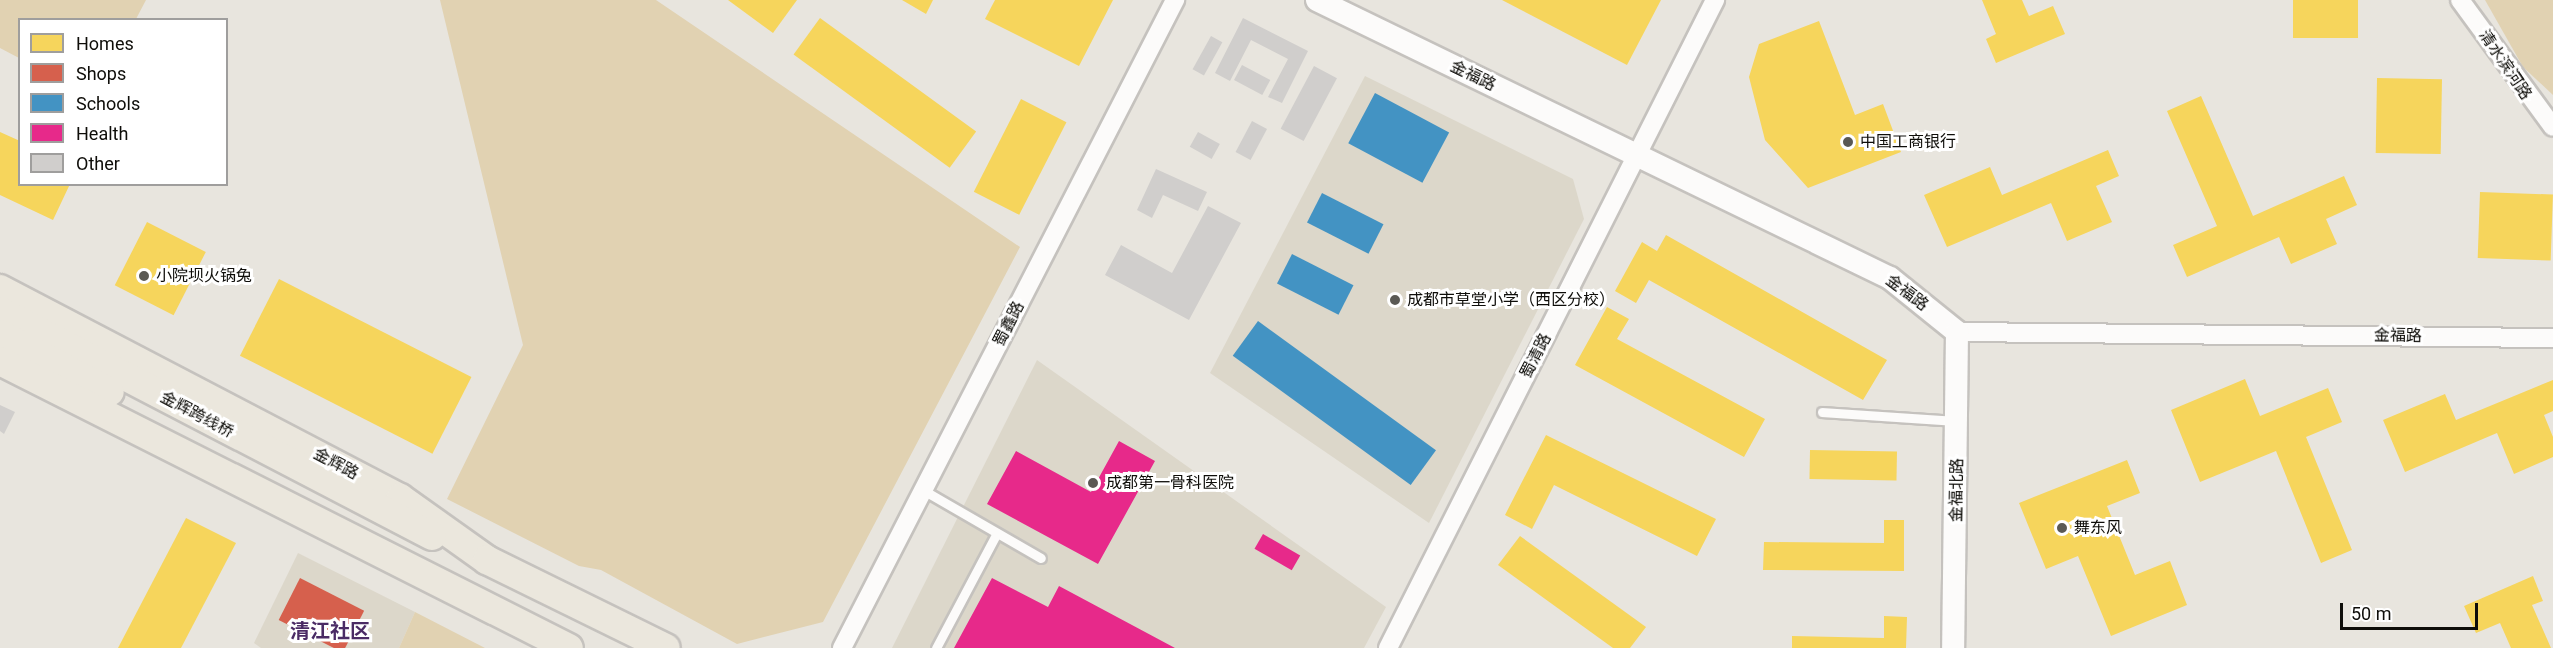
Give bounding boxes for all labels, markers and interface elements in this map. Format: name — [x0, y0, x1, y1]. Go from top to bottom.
legend — [18, 18, 228, 186]
street label: 清水滨河路 — [2475, 26, 2535, 104]
text: Homes — [76, 33, 134, 54]
street label: 金福路 — [1447, 57, 1499, 95]
text: Shops — [76, 63, 126, 84]
text: Schools — [76, 93, 140, 114]
text: Health — [76, 123, 128, 144]
place label: 中国工商银行 — [1860, 132, 1956, 152]
marker: 中国工商银行 — [1841, 135, 1855, 149]
text: Other — [76, 153, 120, 174]
place label: 小院坝火锅兔 — [156, 266, 252, 286]
marker: 小院坝火锅兔 — [137, 269, 151, 283]
street label: 金福路 — [1882, 271, 1932, 315]
place label: 成都市草堂小学（西区分校） — [1407, 290, 1615, 310]
marker: 成都市草堂小学（西区分校） — [1388, 293, 1402, 307]
street label: 蜀鑫路 — [990, 298, 1028, 350]
street label: 金福路 — [2374, 326, 2422, 346]
street label: 蜀清路 — [1517, 330, 1555, 382]
street label: 金辉跨线桥 — [157, 388, 237, 442]
street label: 金辉路 — [310, 444, 362, 484]
street label: 金福北路 — [1947, 458, 1967, 522]
place label: 成都第一骨科医院 — [1106, 473, 1234, 493]
marker: 成都第一骨科医院 — [1084, 474, 1102, 492]
place label: 舞东风 — [2074, 518, 2122, 538]
marker: 舞东风 — [2055, 521, 2069, 535]
scale bar — [2343, 591, 2481, 629]
text: 50 m — [2351, 603, 2391, 624]
district label: 清江社区 — [290, 619, 370, 643]

